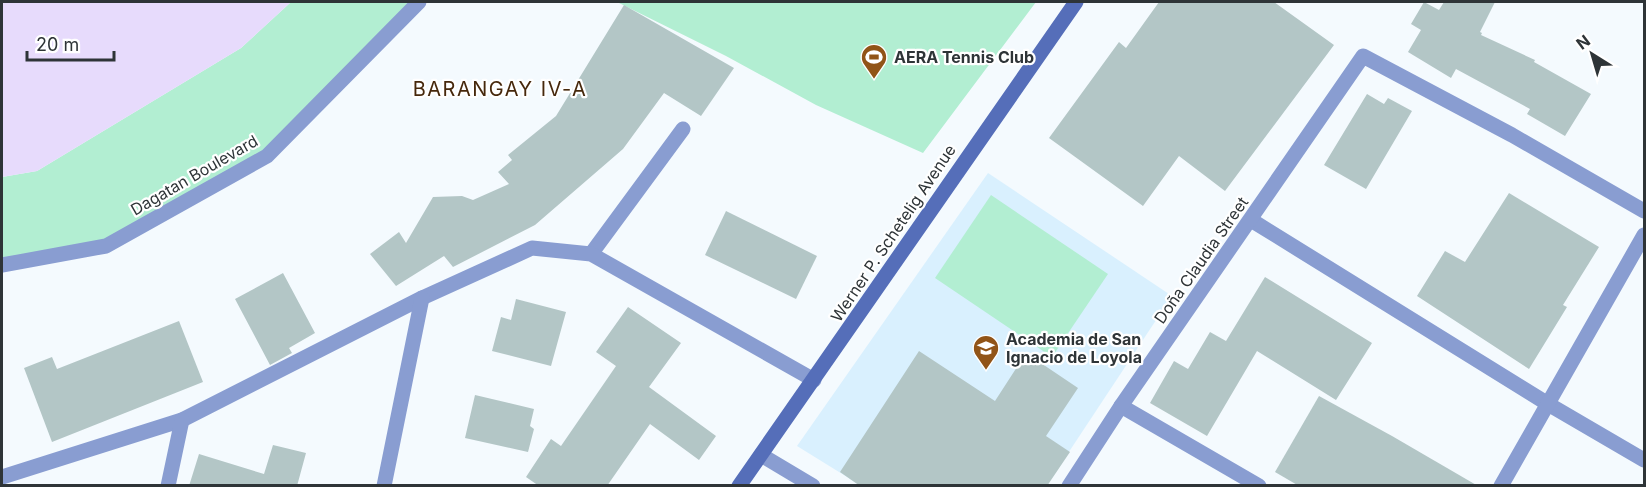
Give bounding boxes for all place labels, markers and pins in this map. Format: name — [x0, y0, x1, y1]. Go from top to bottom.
sports icon: AERA Tennis Club — [859, 42, 889, 80]
place label: AERA Tennis Club — [894, 47, 1034, 67]
place label: Academia de San Ignacio de Loyola — [1006, 329, 1142, 367]
school or university icon: Academia de San Ignacio de Loyola — [971, 333, 1001, 371]

